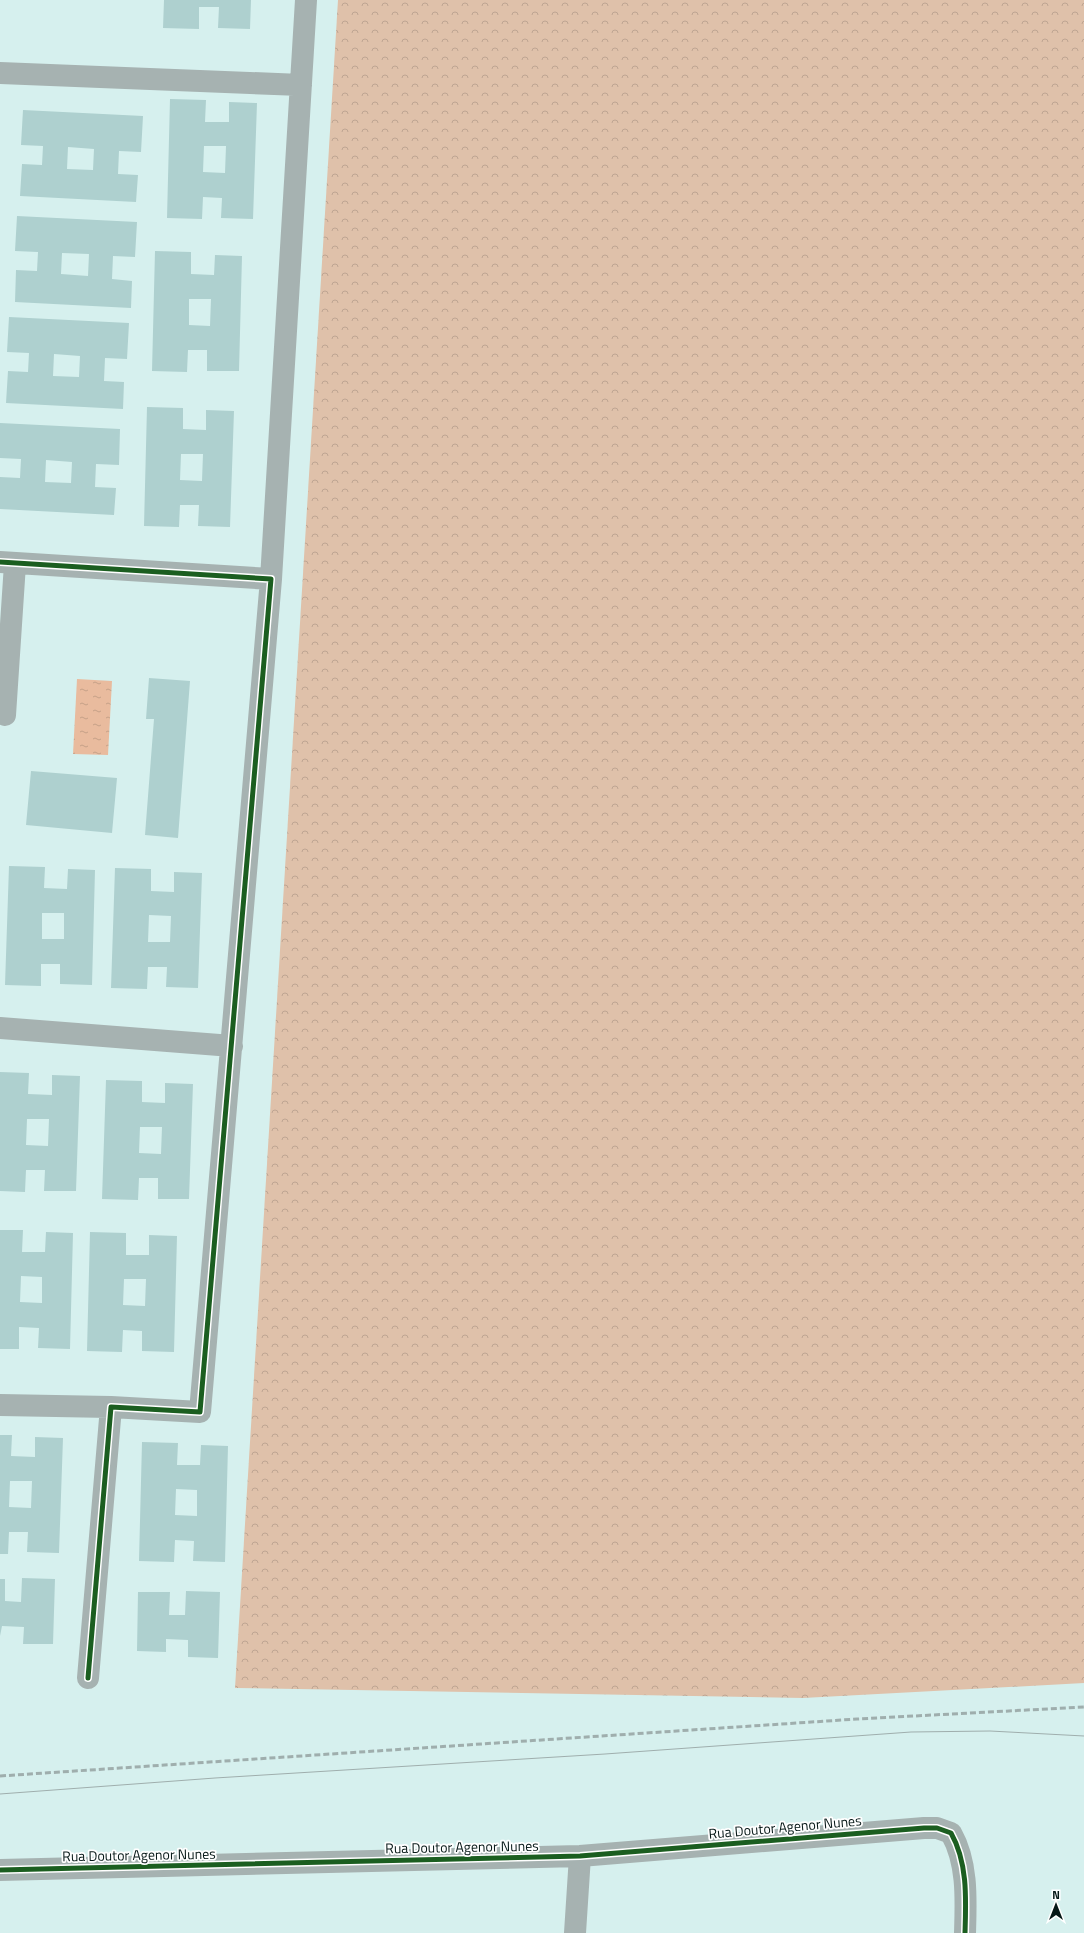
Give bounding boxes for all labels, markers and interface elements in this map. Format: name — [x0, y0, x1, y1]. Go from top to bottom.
street label: Rua Doutor Agenor Nunes — [708, 1809, 862, 1844]
street label: Rua Doutor Agenor Nunes — [385, 1835, 539, 1858]
street label: Rua Doutor Agenor Nunes — [62, 1843, 216, 1866]
north arrow — [1036, 1885, 1076, 1925]
text: N — [1052, 1887, 1060, 1903]

